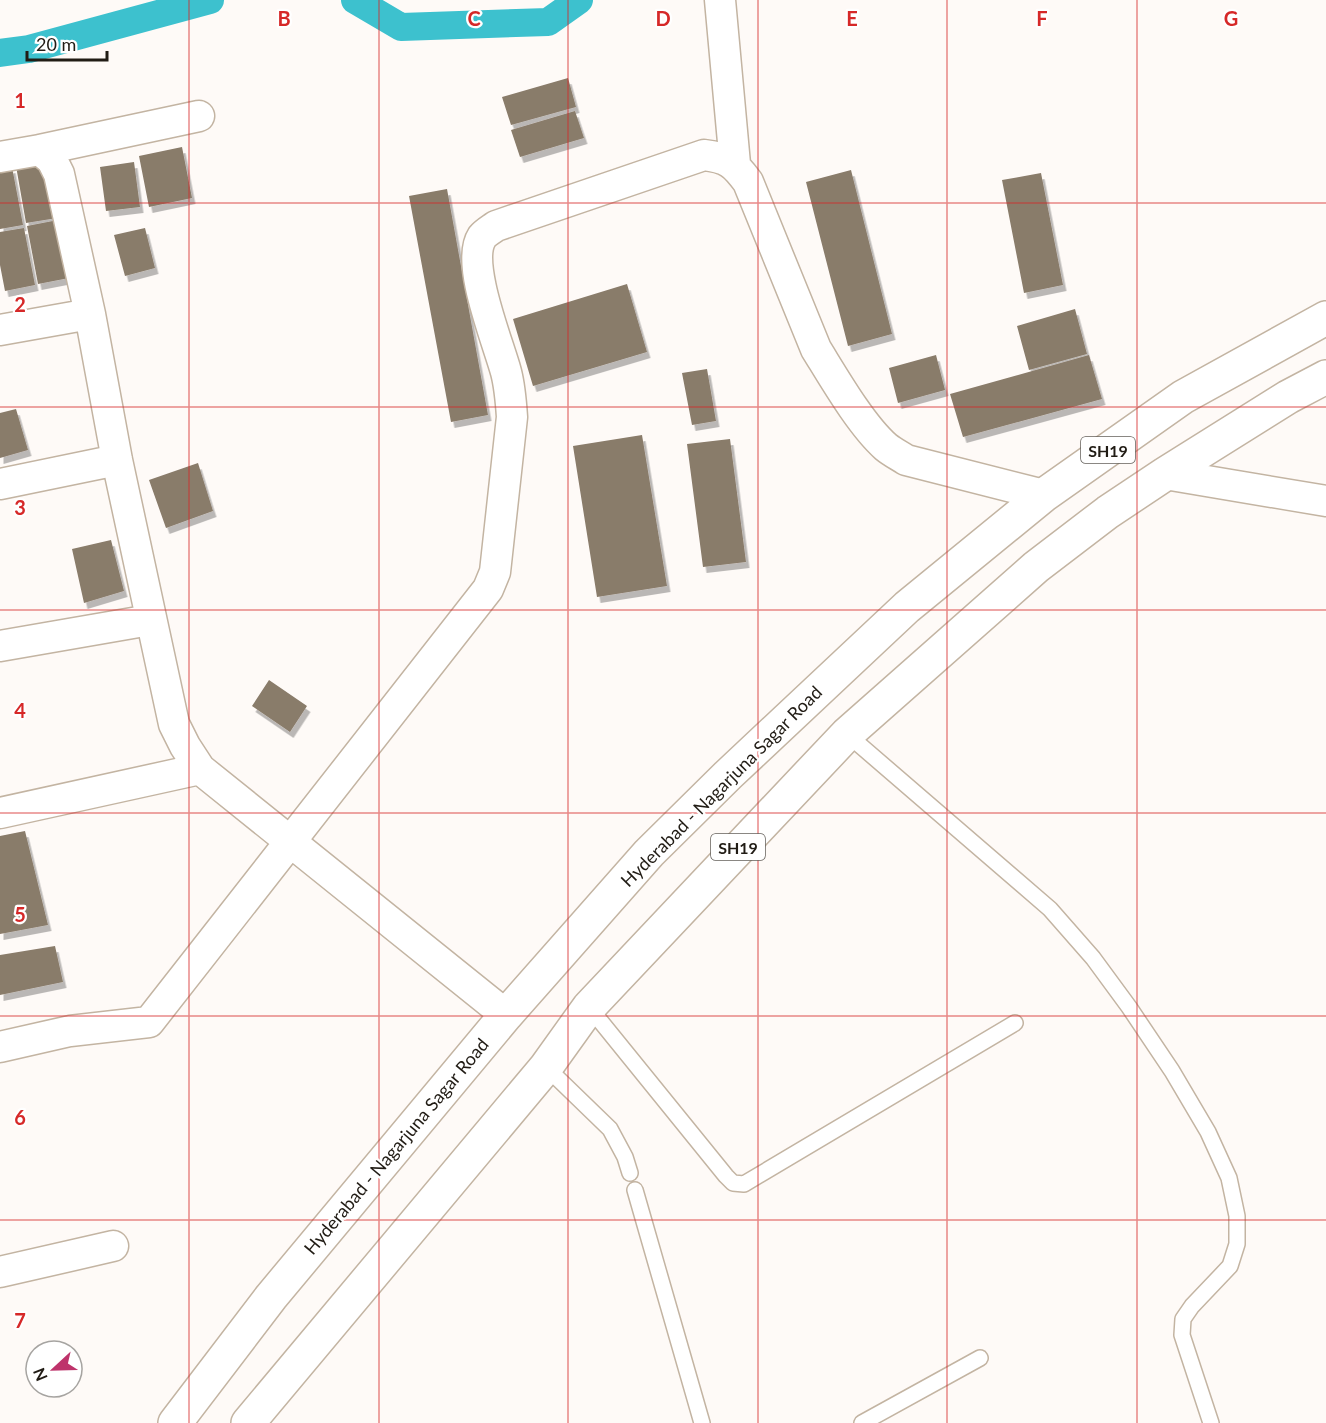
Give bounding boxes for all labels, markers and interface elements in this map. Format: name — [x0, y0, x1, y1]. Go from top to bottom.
text: B — [277, 6, 291, 30]
text: C — [467, 6, 481, 30]
text: D — [655, 6, 671, 30]
text: E — [846, 6, 858, 30]
text: F — [1036, 6, 1048, 30]
text: G — [1224, 6, 1238, 30]
scale bar — [27, 24, 106, 62]
text: 20 m — [36, 33, 76, 55]
text: 1 — [14, 88, 26, 112]
text: 2 — [14, 292, 26, 316]
road number: SH19 — [1081, 437, 1135, 463]
text: 3 — [14, 495, 26, 519]
street label: Hyderabad - Nagarjuna Sagar Road — [616, 681, 826, 891]
text: 4 — [14, 698, 26, 722]
road number: SH19 — [711, 834, 765, 860]
text: 5 — [14, 902, 26, 926]
street label: Hyderabad - Nagarjuna Sagar Road — [299, 1033, 493, 1259]
text: 6 — [14, 1105, 26, 1129]
text: 7 — [14, 1308, 26, 1332]
north arrow — [24, 1339, 84, 1399]
text: N — [29, 1366, 51, 1384]

